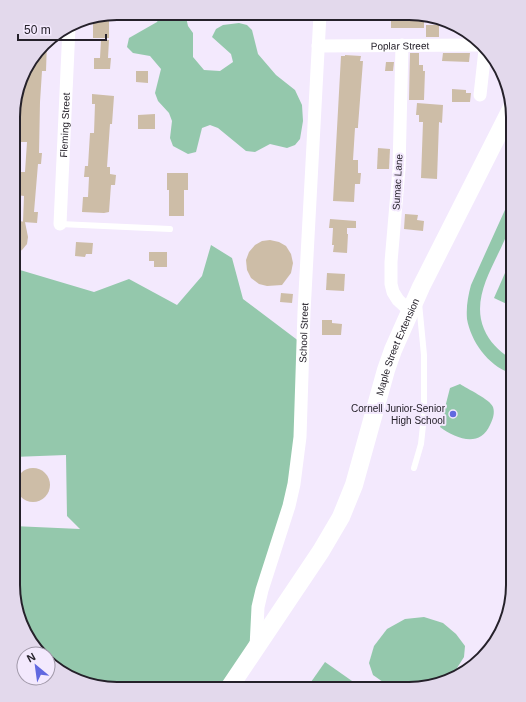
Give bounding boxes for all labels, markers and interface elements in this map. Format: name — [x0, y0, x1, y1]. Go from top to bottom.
scale bar — [18, 16, 106, 42]
text: 50 m — [24, 23, 51, 37]
street label: Poplar Street — [371, 40, 429, 52]
street label: Fleming Street — [58, 92, 72, 158]
street label: Sumac Lane — [391, 153, 404, 210]
street label: Maple Street Extension — [374, 297, 421, 397]
street label: School Street — [297, 302, 311, 363]
place label: Cornell Junior-Senior High School — [351, 403, 446, 426]
marker: Cornell Junior-Senior High School — [448, 409, 458, 419]
north arrow — [16, 646, 56, 686]
text: N — [25, 650, 38, 664]

